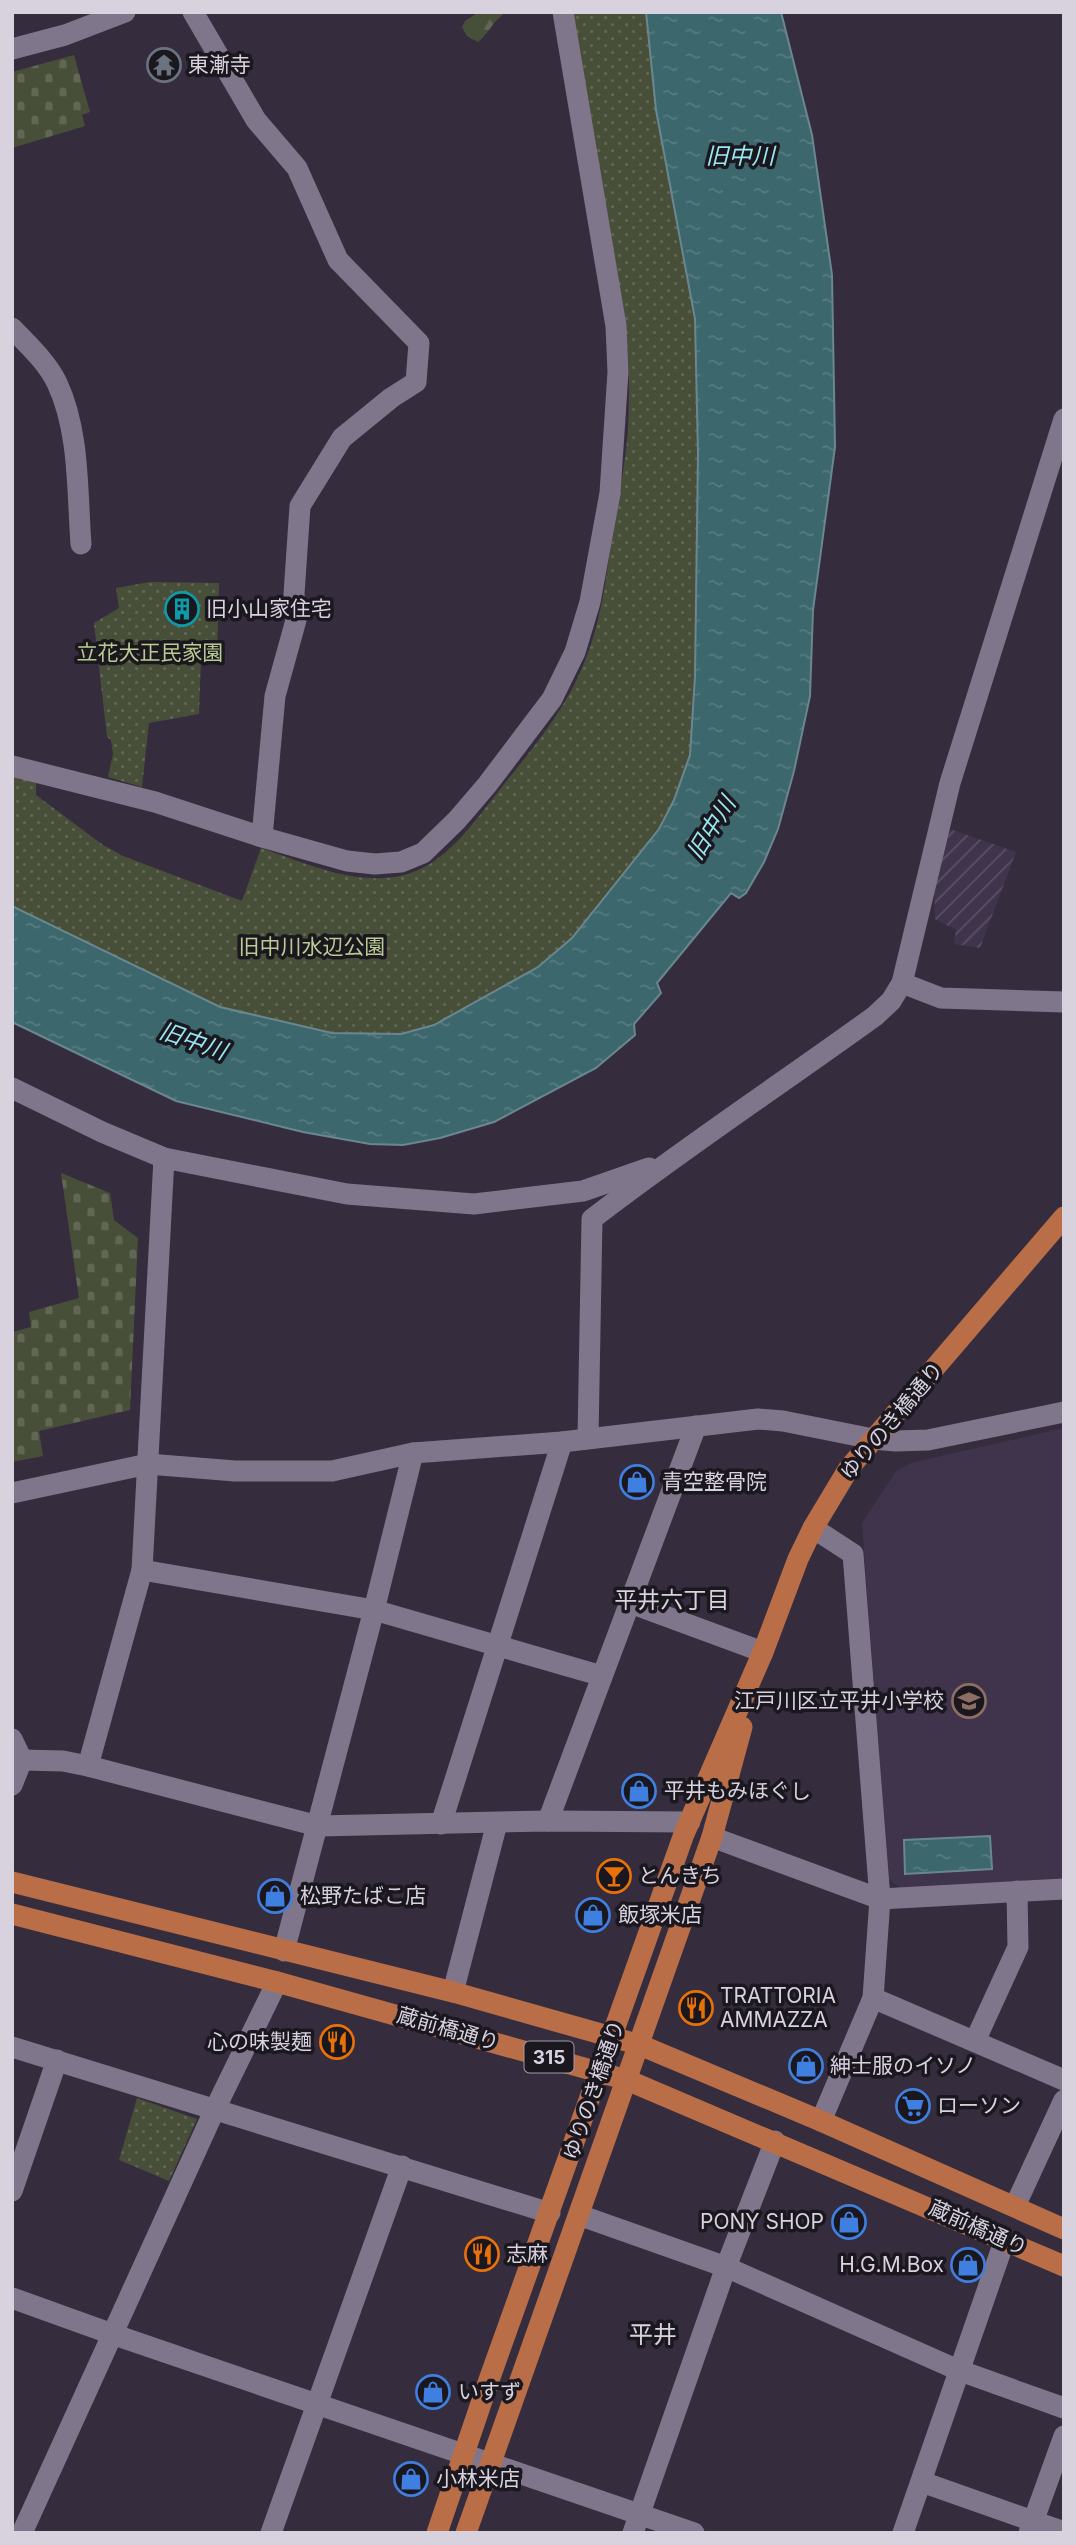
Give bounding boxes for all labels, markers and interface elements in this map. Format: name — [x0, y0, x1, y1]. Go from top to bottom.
temple icon: 東漸寺 — [145, 46, 183, 84]
place label: 東漸寺 — [188, 52, 251, 77]
water label: 旧中川 — [706, 142, 778, 170]
building icon: 旧小山家住宅 — [163, 590, 201, 628]
place label: 旧小山家住宅 — [206, 596, 332, 621]
park label: 立花大正民家園 — [77, 640, 224, 665]
water label: 旧中川 — [681, 789, 743, 865]
park label: 旧中川水辺公園 — [239, 934, 386, 959]
water label: 旧中川 — [156, 1017, 233, 1066]
street label: ゆりのき橋通り — [835, 1357, 948, 1485]
shop icon: 青空整骨院 — [618, 1463, 656, 1501]
place label: 青空整骨院 — [662, 1469, 767, 1494]
district label: 平井六丁目 — [615, 1586, 730, 1614]
school or university icon: 江戸川区立平井小学校 — [950, 1682, 988, 1720]
place label: 江戸川区立平井小学校 — [734, 1688, 944, 1713]
shop icon: 平井もみほぐし — [620, 1772, 658, 1810]
place label: 平井もみほぐし — [664, 1778, 811, 1803]
bar icon: とんきち — [595, 1857, 633, 1895]
place label: とんきち — [638, 1863, 722, 1888]
shop icon: 松野たばこ店 — [256, 1877, 294, 1915]
place label: 松野たばこ店 — [300, 1883, 426, 1908]
shop icon: 飯塚米店 — [574, 1896, 612, 1934]
place label: 飯塚米店 — [618, 1902, 702, 1927]
place label: TRATTORIA AMMAZZA — [720, 1983, 836, 2032]
restaurant icon: TRATTORIA AMMAZZA — [677, 1989, 715, 2027]
street label: 蔵前橋通り — [394, 2002, 502, 2055]
street label: ゆりのき橋通り — [558, 2017, 629, 2163]
restaurant icon: 心の味製麺 — [318, 2023, 356, 2061]
place label: 心の味製麺 — [207, 2029, 312, 2054]
road number: 315 — [524, 2041, 574, 2072]
shop icon: 紳士服のイソノ — [787, 2047, 825, 2085]
place label: 紳士服のイソノ — [830, 2053, 976, 2078]
supermarket icon: ローソン — [894, 2087, 932, 2125]
place label: ローソン — [937, 2093, 1021, 2118]
street label: 蔵前橋通り — [925, 2195, 1031, 2260]
shop icon: PONY SHOP — [830, 2203, 868, 2241]
place label: PONY SHOP — [700, 2209, 824, 2234]
restaurant icon: 志麻 — [463, 2235, 501, 2273]
place label: 志麻 — [506, 2241, 548, 2266]
shop icon: H.G.M.Box — [949, 2246, 987, 2284]
place label: H.G.M.Box — [839, 2252, 944, 2277]
district label: 平井 — [629, 2320, 677, 2349]
shop icon: いすず — [414, 2373, 452, 2411]
place label: いすず — [458, 2379, 521, 2404]
shop icon: 小林米店 — [392, 2460, 430, 2498]
place label: 小林米店 — [436, 2466, 520, 2491]

